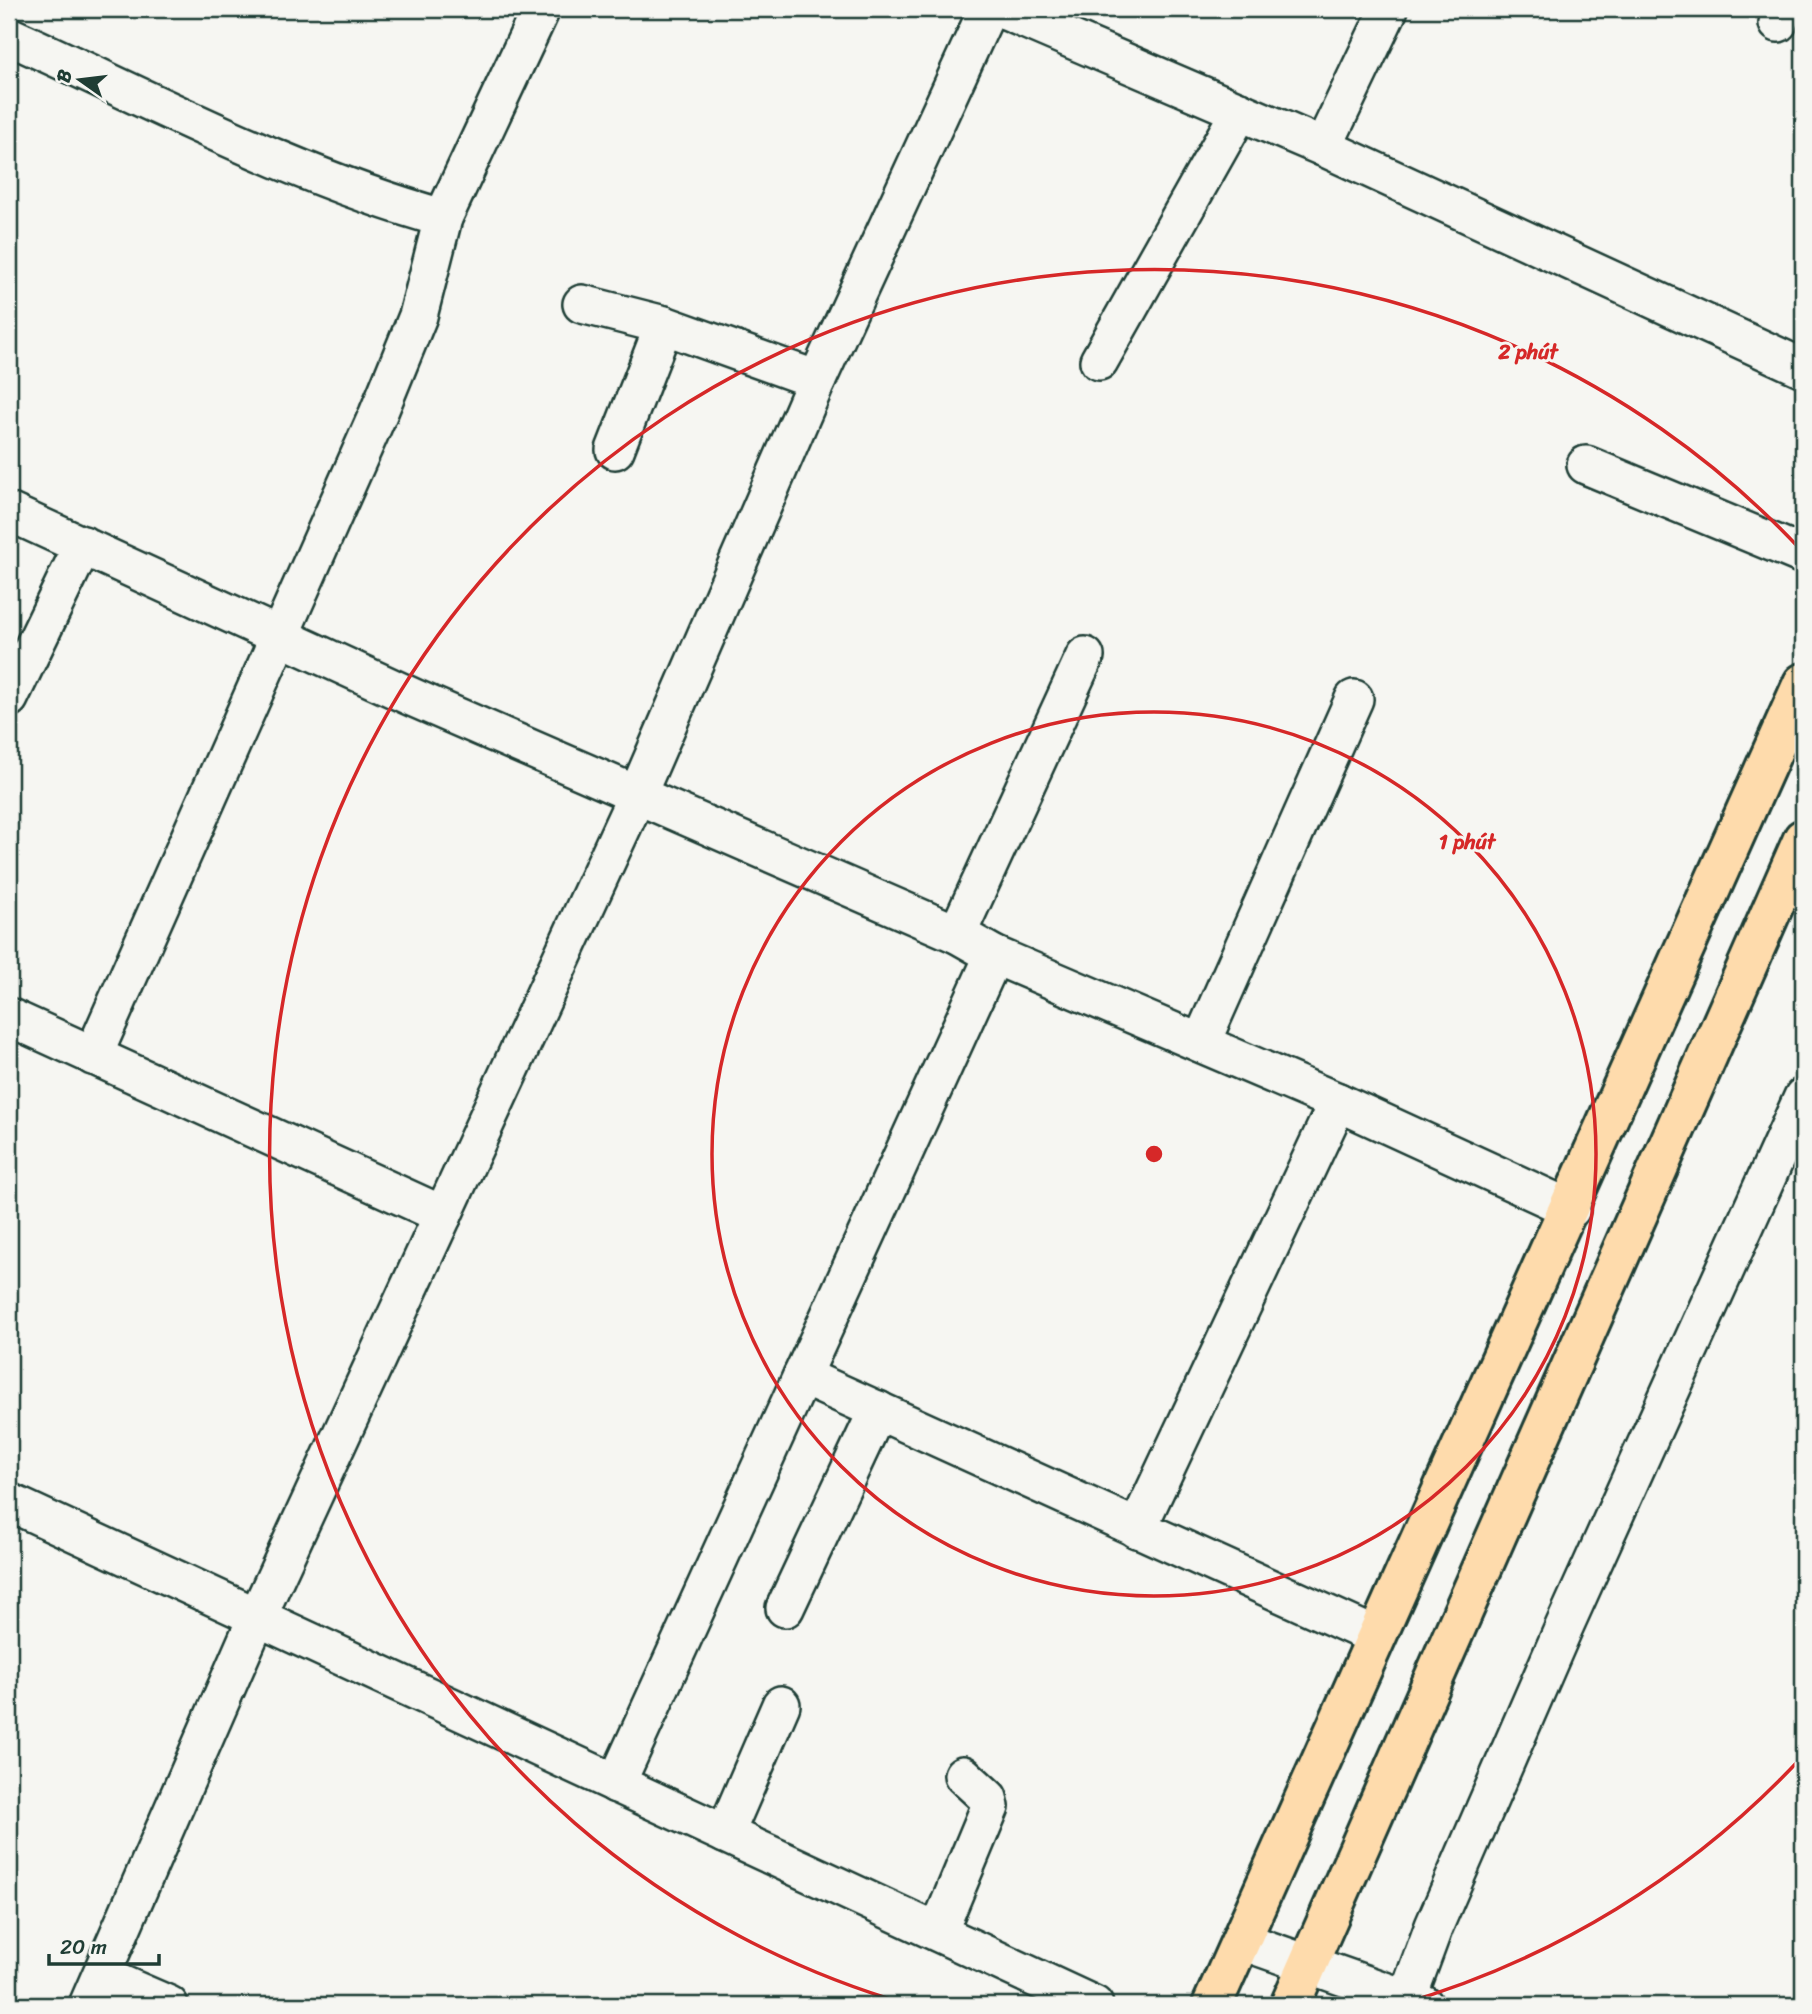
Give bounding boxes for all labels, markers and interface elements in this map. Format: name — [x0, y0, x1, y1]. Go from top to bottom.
north arrow — [46, 46, 116, 116]
text: B — [47, 66, 81, 86]
text: 2 phút — [1497, 333, 1559, 371]
text: 1 phút — [1439, 823, 1497, 861]
centre of rings — [1142, 1142, 1166, 1166]
scale bar — [49, 1923, 159, 1967]
text: 20 m — [60, 1928, 107, 1966]

